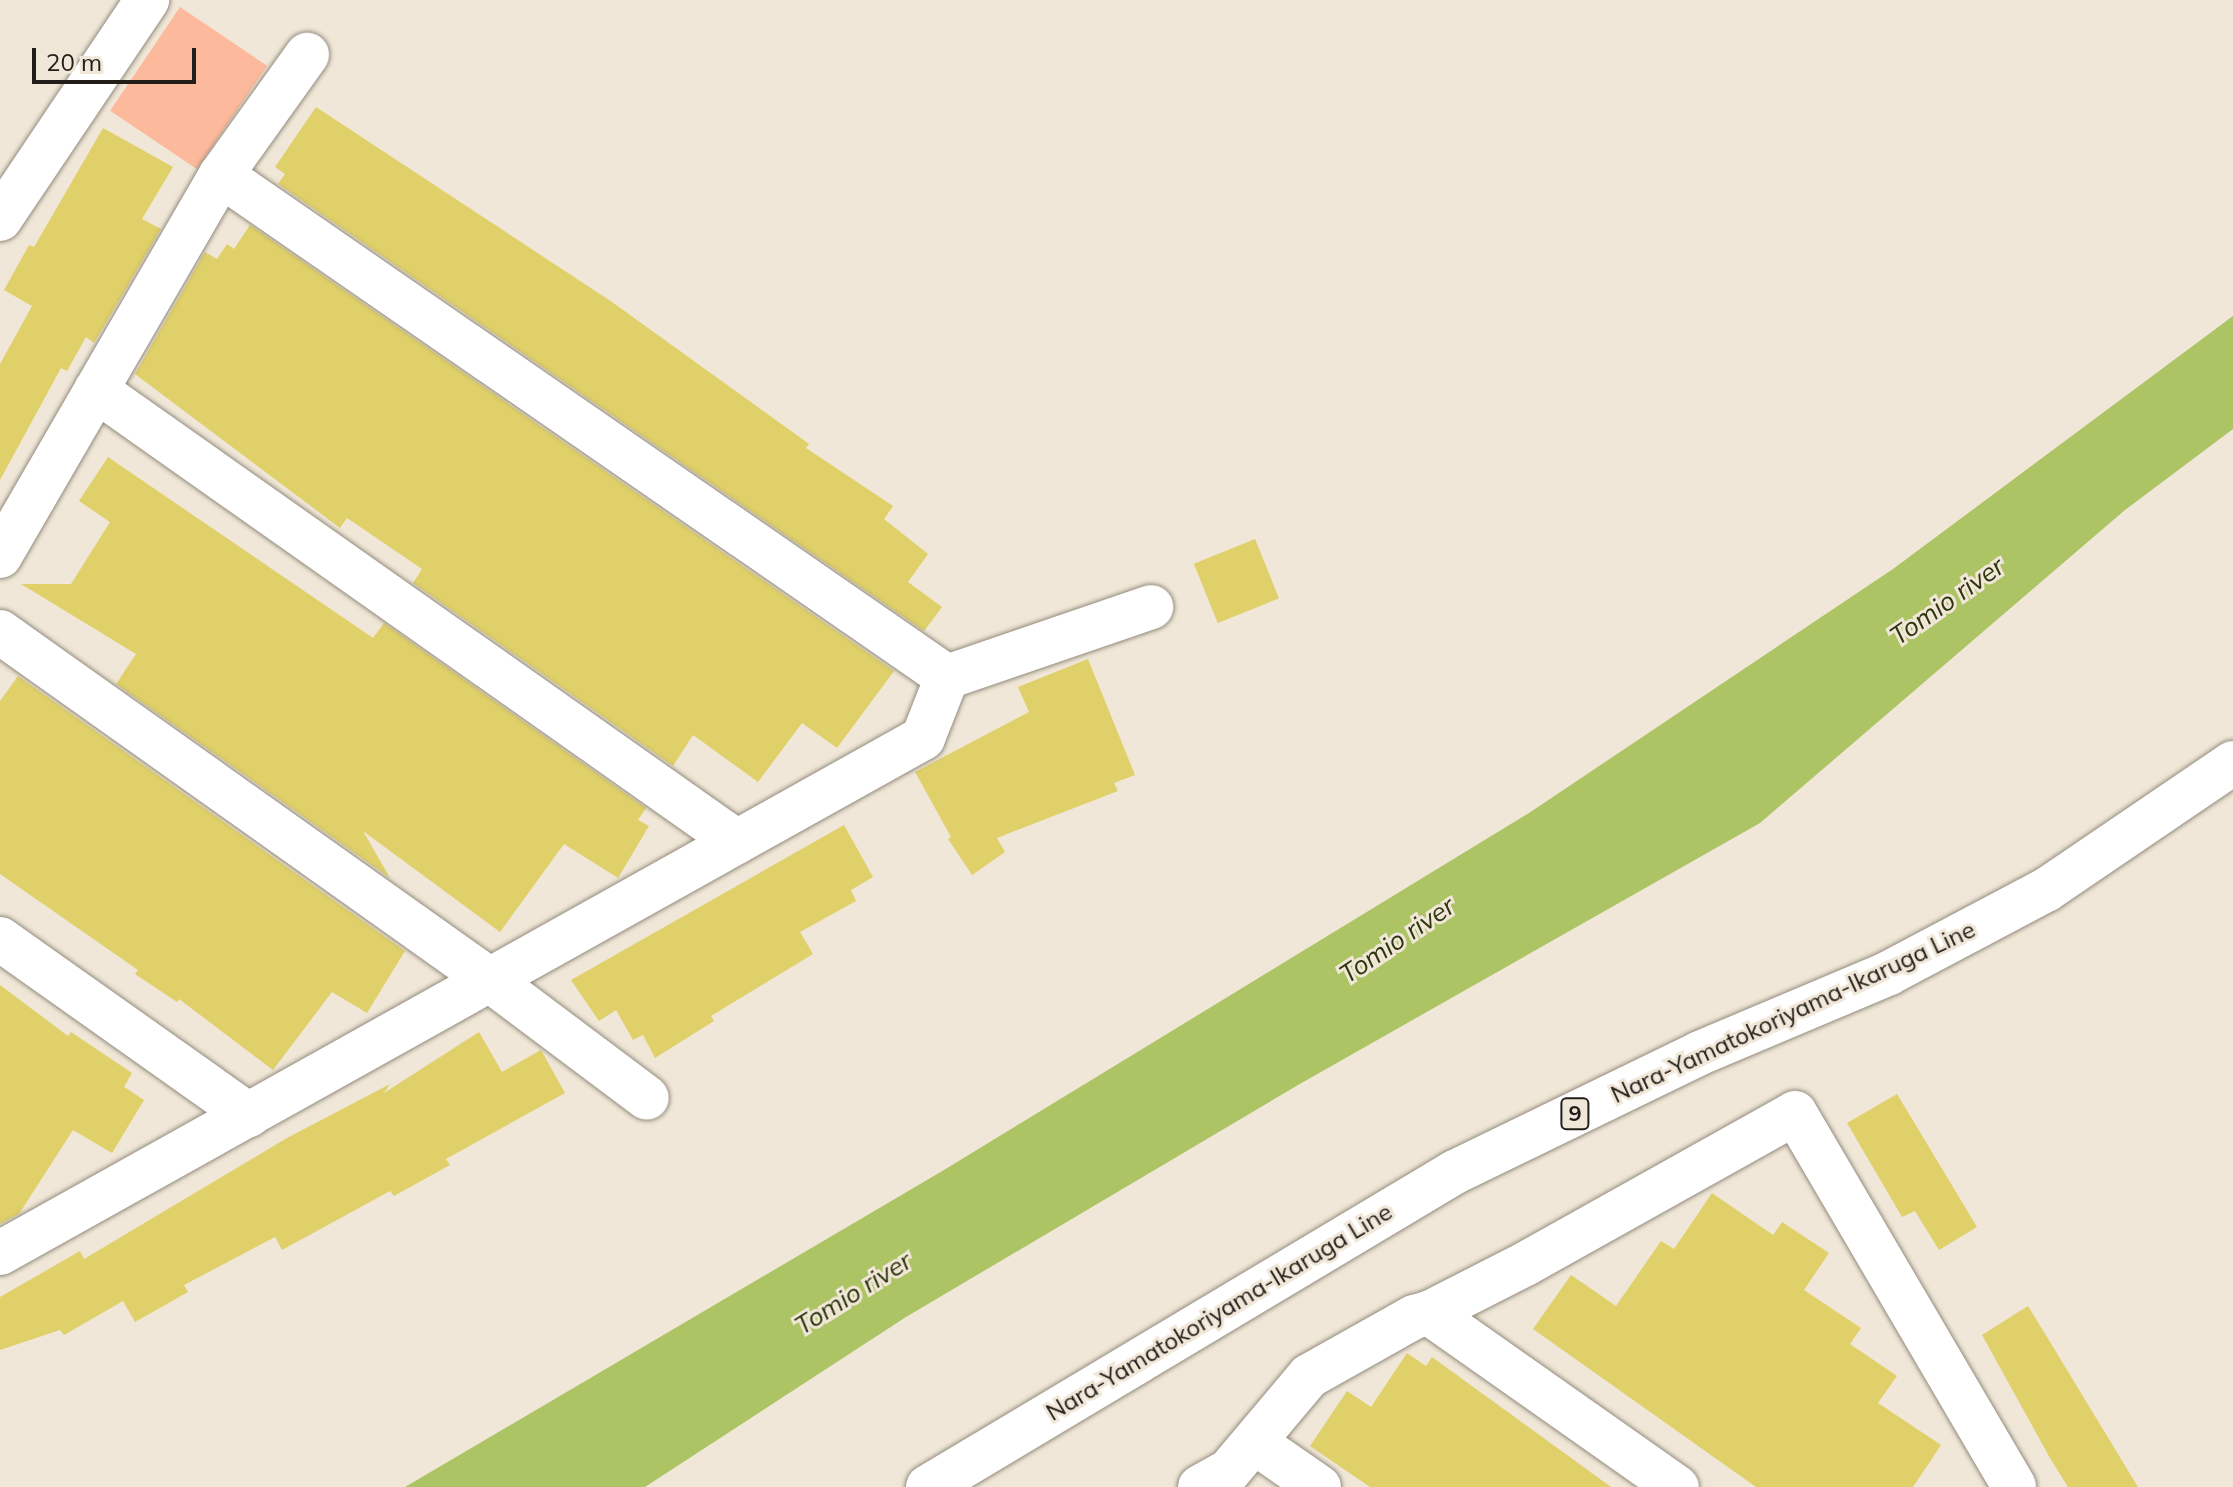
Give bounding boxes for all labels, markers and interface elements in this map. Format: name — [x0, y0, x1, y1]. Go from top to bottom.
scale bar — [36, 32, 200, 82]
text: 20 m — [46, 47, 102, 77]
water label: Tomio river — [1884, 550, 2010, 652]
water label: Tomio river — [1334, 890, 1460, 990]
street label: Nara-Yamatokoriyama-Ikaruga Line — [1606, 915, 1980, 1109]
road number: 9 — [1559, 1096, 1591, 1132]
street label: Nara-Yamatokoriyama-Ikaruga Line — [1041, 1197, 1397, 1427]
water label: Tomio river — [789, 1245, 917, 1341]

